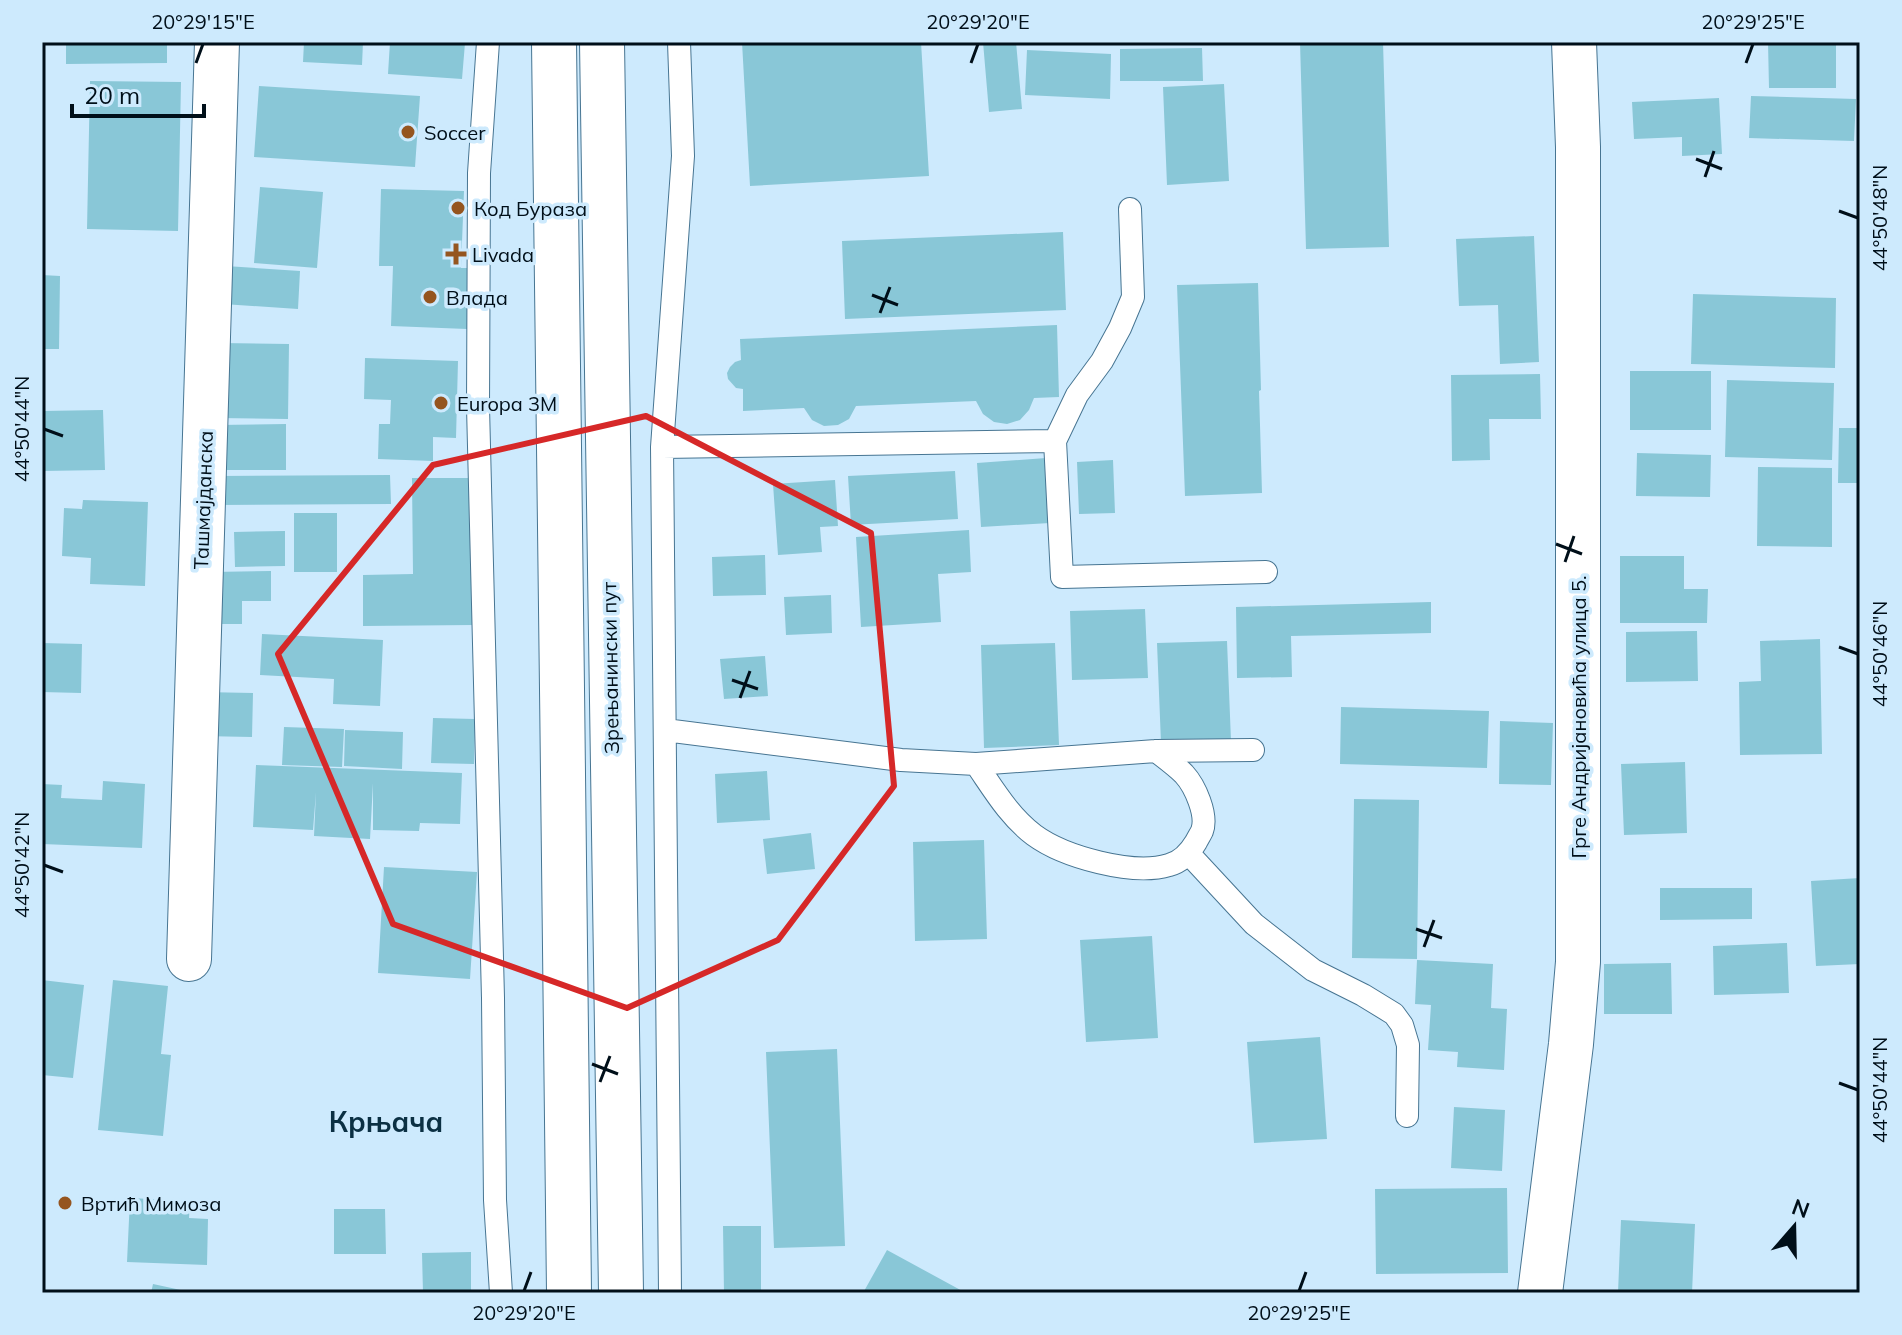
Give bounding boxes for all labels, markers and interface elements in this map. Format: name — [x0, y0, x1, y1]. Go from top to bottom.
text: 20°29'15"E — [151, 9, 255, 34]
text: 20°29'20"E — [926, 9, 1030, 34]
text: 20°29'25"E — [1701, 9, 1805, 34]
scale bar — [72, 68, 204, 118]
text: 20 m — [84, 80, 140, 110]
place label: Soccer — [424, 120, 486, 145]
marker: Soccer — [399, 123, 417, 141]
text: 44°50'48"N — [1867, 165, 1892, 271]
place label: Код Бураза — [474, 196, 587, 221]
marker: Код Бураза — [449, 199, 467, 217]
place label: Livada — [472, 242, 534, 267]
marker: Livada — [447, 245, 465, 263]
place label: Влада — [446, 285, 508, 310]
marker: Влада — [421, 288, 439, 306]
text: 44°50'44"N — [9, 376, 34, 482]
place label: Europa 3M — [457, 391, 557, 416]
marker: Europa 3M — [432, 394, 450, 412]
street label: Ташмајданска — [188, 430, 218, 570]
street label: Грге Андријановића улица 5. — [1566, 575, 1591, 859]
street label: Зрењанински пут — [596, 581, 624, 754]
text: 44°50'46"N — [1867, 601, 1892, 707]
text: 44°50'42"N — [9, 812, 34, 918]
text: 44°50'44"N — [1867, 1037, 1892, 1143]
district label: Крњача — [329, 1104, 443, 1139]
north arrow — [1754, 1187, 1834, 1267]
place label: Вртић Мимоза — [81, 1191, 221, 1216]
text: N — [1788, 1192, 1813, 1224]
marker: Вртић Мимоза — [56, 1194, 74, 1212]
text: 20°29'20"E — [472, 1300, 576, 1325]
text: 20°29'25"E — [1247, 1300, 1351, 1325]

